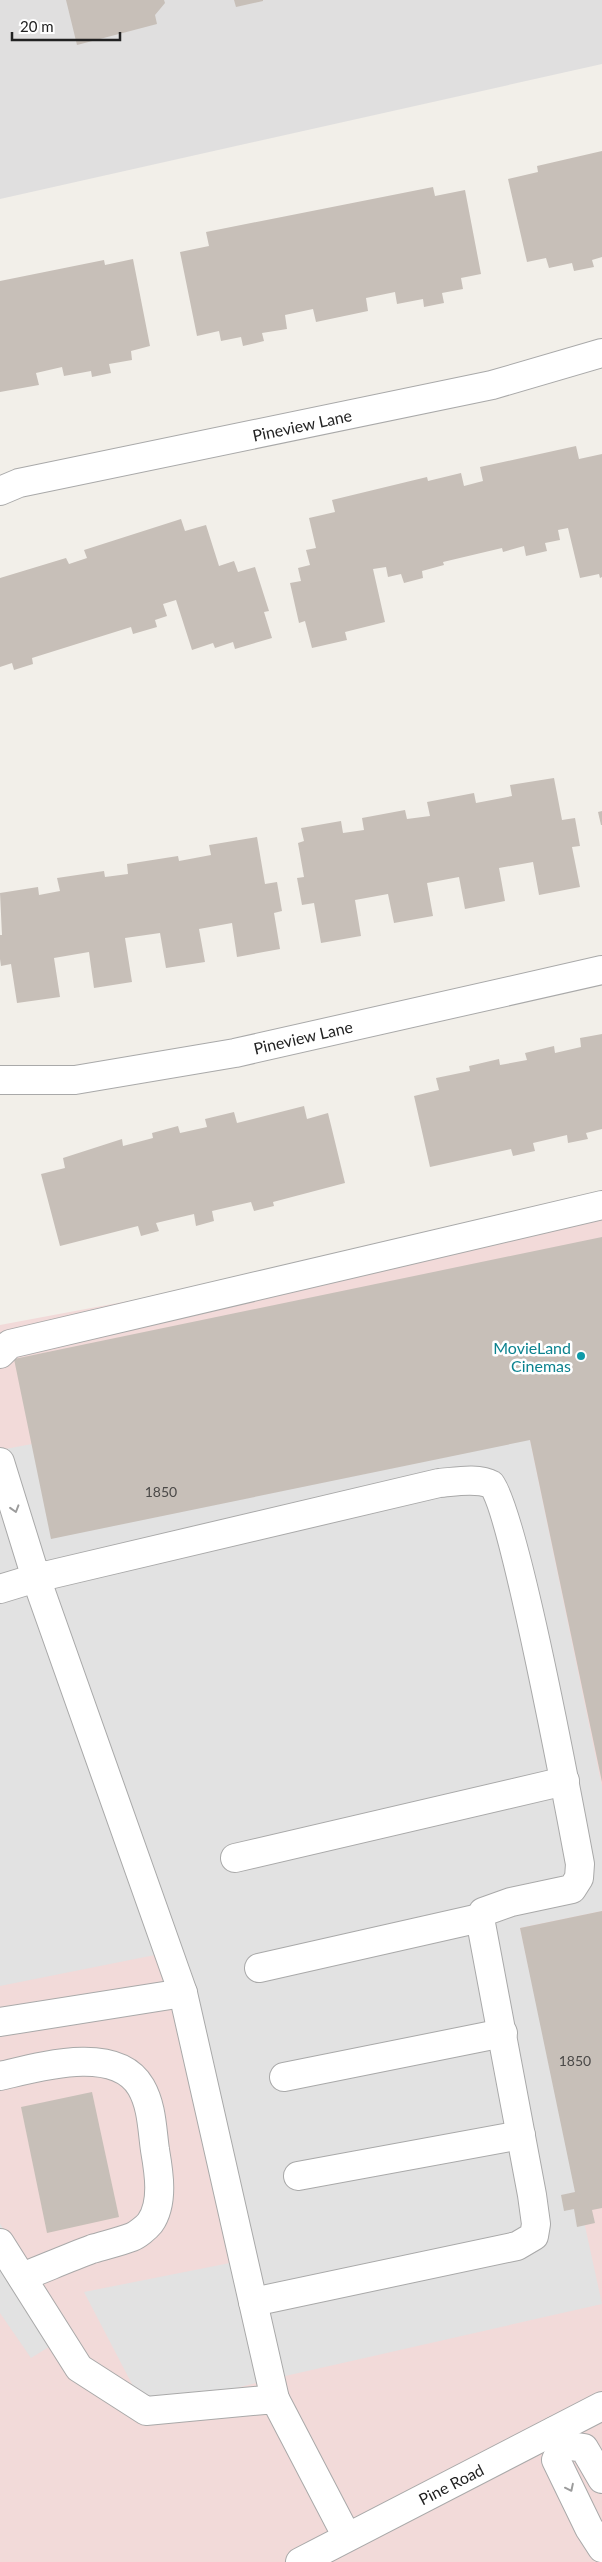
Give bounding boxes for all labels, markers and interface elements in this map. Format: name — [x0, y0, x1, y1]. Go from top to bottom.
scale bar — [12, 10, 120, 42]
text: 20 m — [20, 17, 54, 35]
street label: Pineview Lane — [251, 405, 353, 445]
street label: Pineview Lane — [252, 1016, 354, 1058]
place label: MovieLand Cinemas — [493, 1338, 571, 1375]
marker: MovieLand Cinemas — [575, 1350, 587, 1362]
house number: 1850 — [145, 1483, 177, 1500]
one-way arrow — [9, 1504, 19, 1512]
house number: 1850 — [559, 2052, 591, 2069]
street label: Pine Road — [415, 2460, 487, 2508]
one-way arrow — [563, 2483, 573, 2492]

